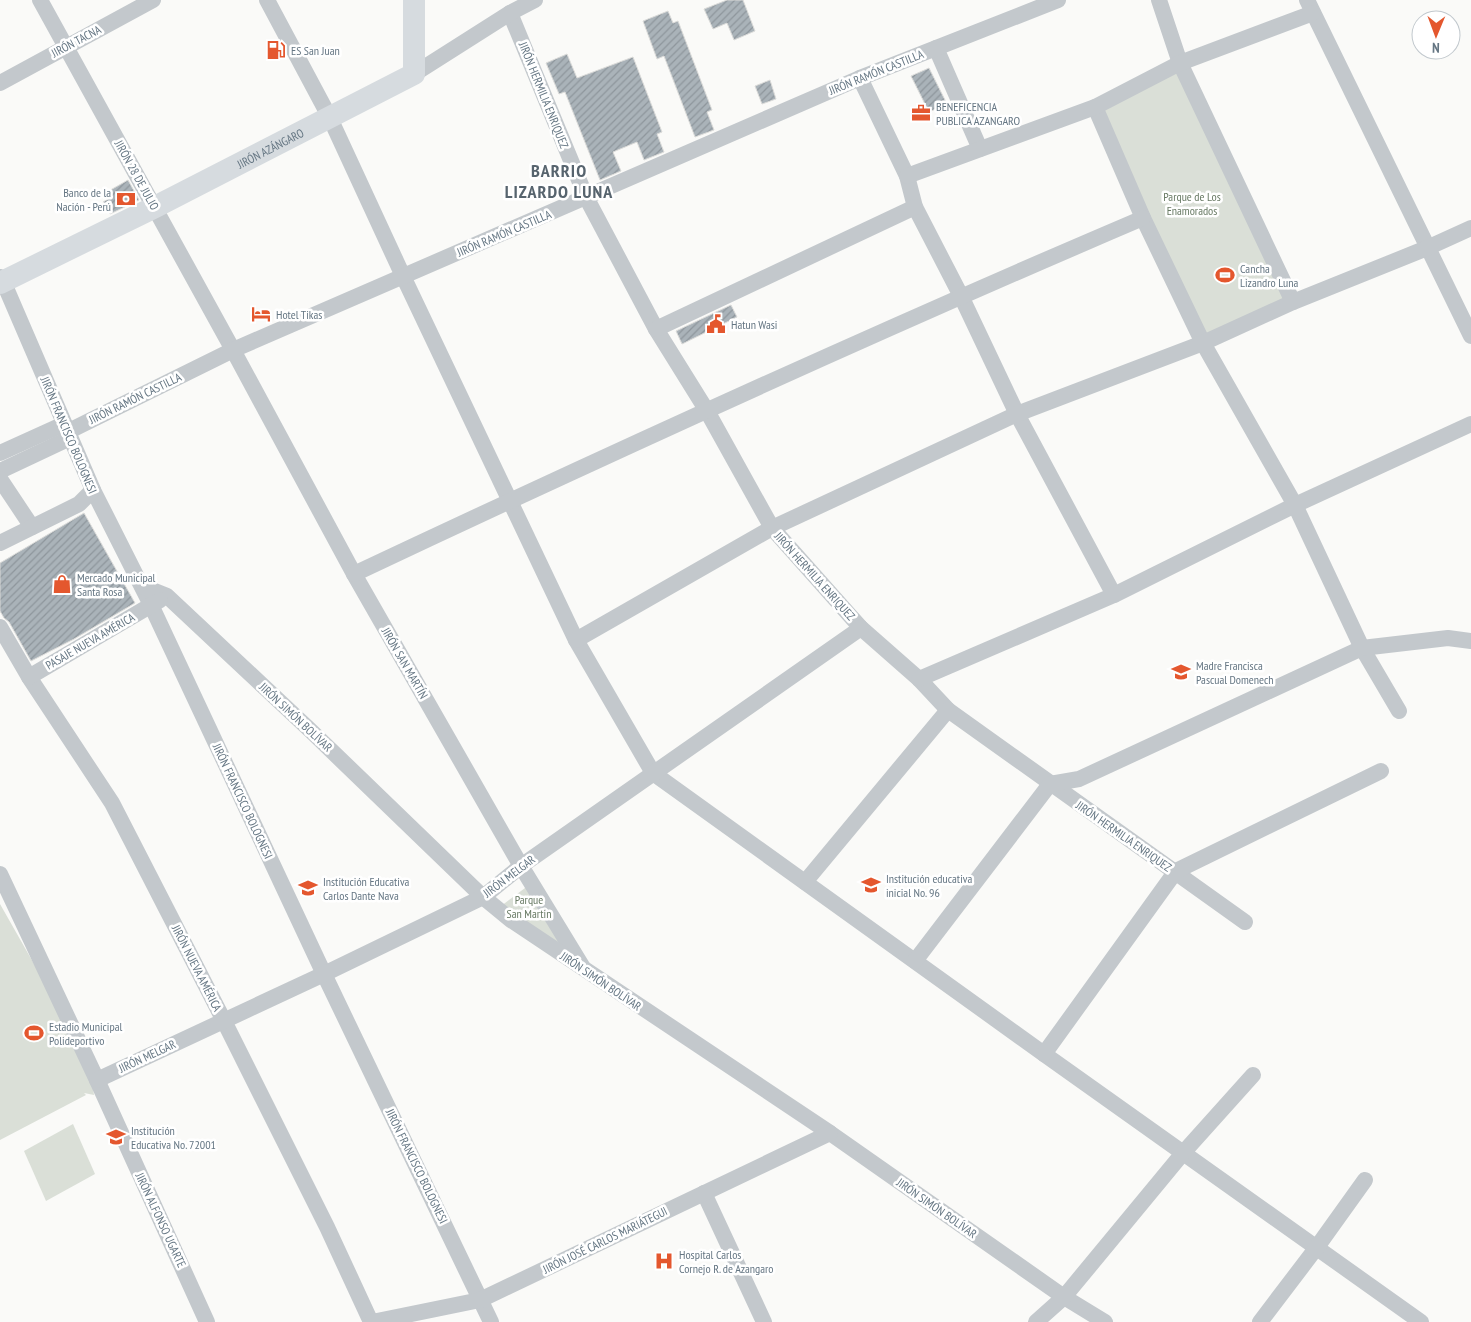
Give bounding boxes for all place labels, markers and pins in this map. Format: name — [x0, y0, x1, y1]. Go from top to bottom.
fuel station icon: ES San Juan — [265, 39, 287, 61]
place label: ES San Juan — [291, 43, 340, 58]
place label: BENEFICENCIA PUBLICA AZANGARO — [936, 99, 1021, 128]
office icon: BENEFICENCIA PUBLICA AZANGARO — [910, 102, 932, 124]
place label: Banco de la Nación - Perú — [56, 185, 111, 214]
bank icon: Banco de la Nación - Perú — [115, 188, 137, 210]
place label: Cancha Lizandro Luna — [1240, 261, 1298, 290]
sports icon: Cancha Lizandro Luna — [1214, 264, 1236, 286]
hotel icon: Hotel Tikas — [250, 303, 272, 325]
place label: Hotel Tikas — [276, 307, 322, 322]
public building icon: Hatun Wasi — [705, 313, 727, 335]
place label: Hatun Wasi — [731, 317, 777, 332]
place label: Mercado Municipal Santa Rosa — [77, 570, 156, 599]
shop icon: Mercado Municipal Santa Rosa — [51, 573, 73, 595]
place label: Madre Francisca Pascual Domenech — [1196, 658, 1274, 687]
school or university icon: Madre Francisca Pascual Domenech — [1170, 661, 1192, 683]
place label: Institución educativa inicial No. 96 — [886, 871, 972, 900]
place label: Institución Educativa Carlos Dante Nava — [323, 874, 410, 903]
school or university icon: Institución educativa inicial No. 96 — [860, 874, 882, 896]
school or university icon: Institución Educativa Carlos Dante Nava — [297, 877, 319, 899]
place label: Estadio Municipal Polideportivo — [49, 1019, 122, 1048]
sports icon: Estadio Municipal Polideportivo — [23, 1022, 45, 1044]
place label: Institución Educativa No. 72001 — [131, 1123, 216, 1152]
school or university icon: Institución Educativa No. 72001 — [105, 1126, 127, 1148]
place label: Hospital Carlos Cornejo R. de Azangaro — [679, 1247, 774, 1276]
hospital icon: Hospital Carlos Cornejo R. de Azangaro — [653, 1250, 675, 1272]

